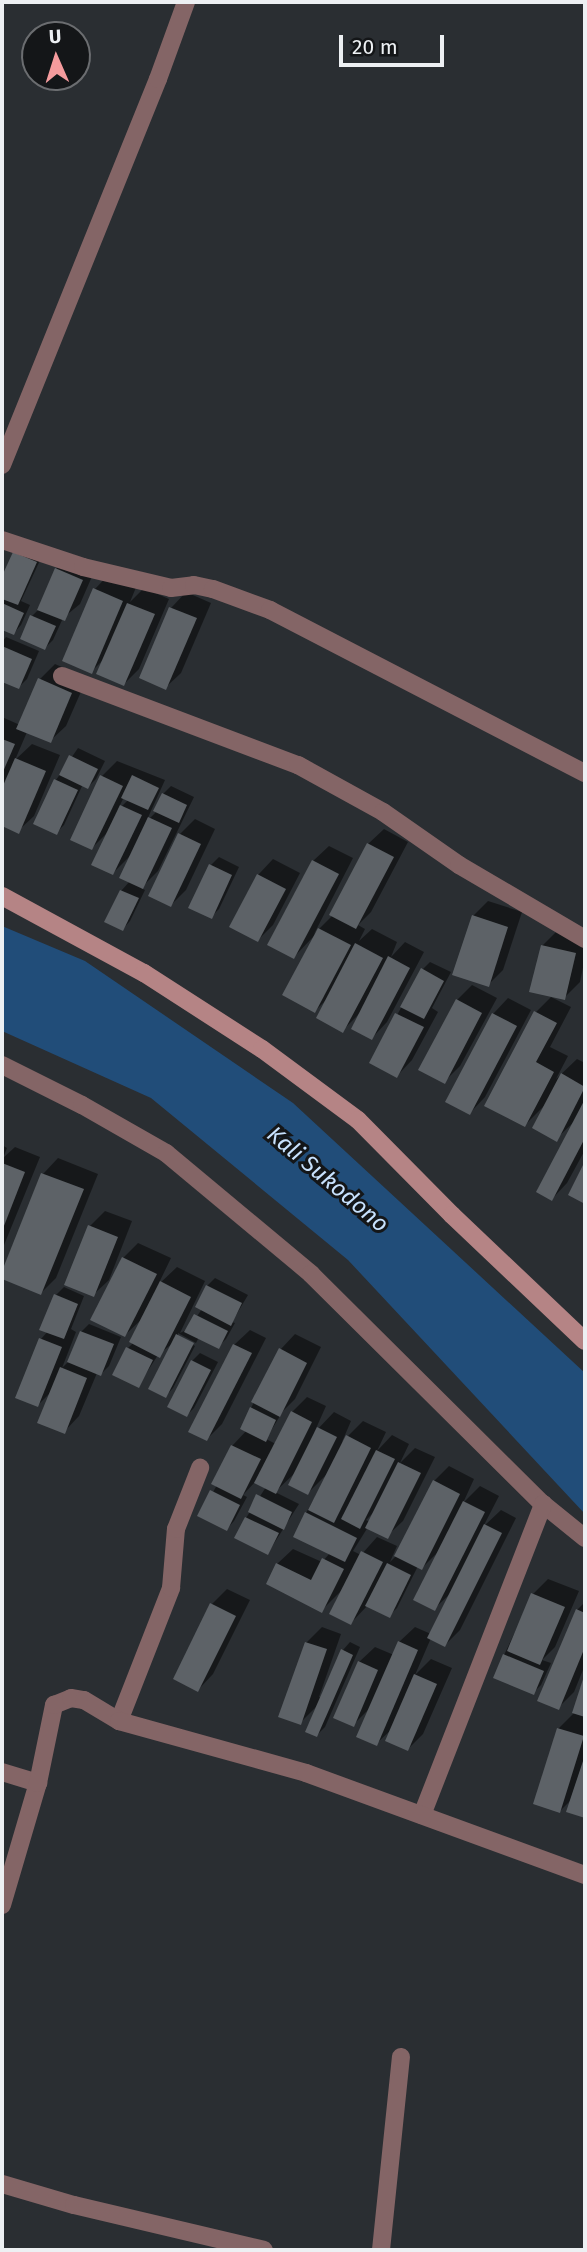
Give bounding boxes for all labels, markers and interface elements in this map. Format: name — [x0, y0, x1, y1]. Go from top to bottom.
north arrow — [21, 21, 91, 91]
scale bar — [342, 21, 447, 65]
text: U — [48, 25, 62, 48]
text: 20 m — [352, 34, 398, 60]
water label: Kali Sukodono — [262, 1120, 394, 1238]

